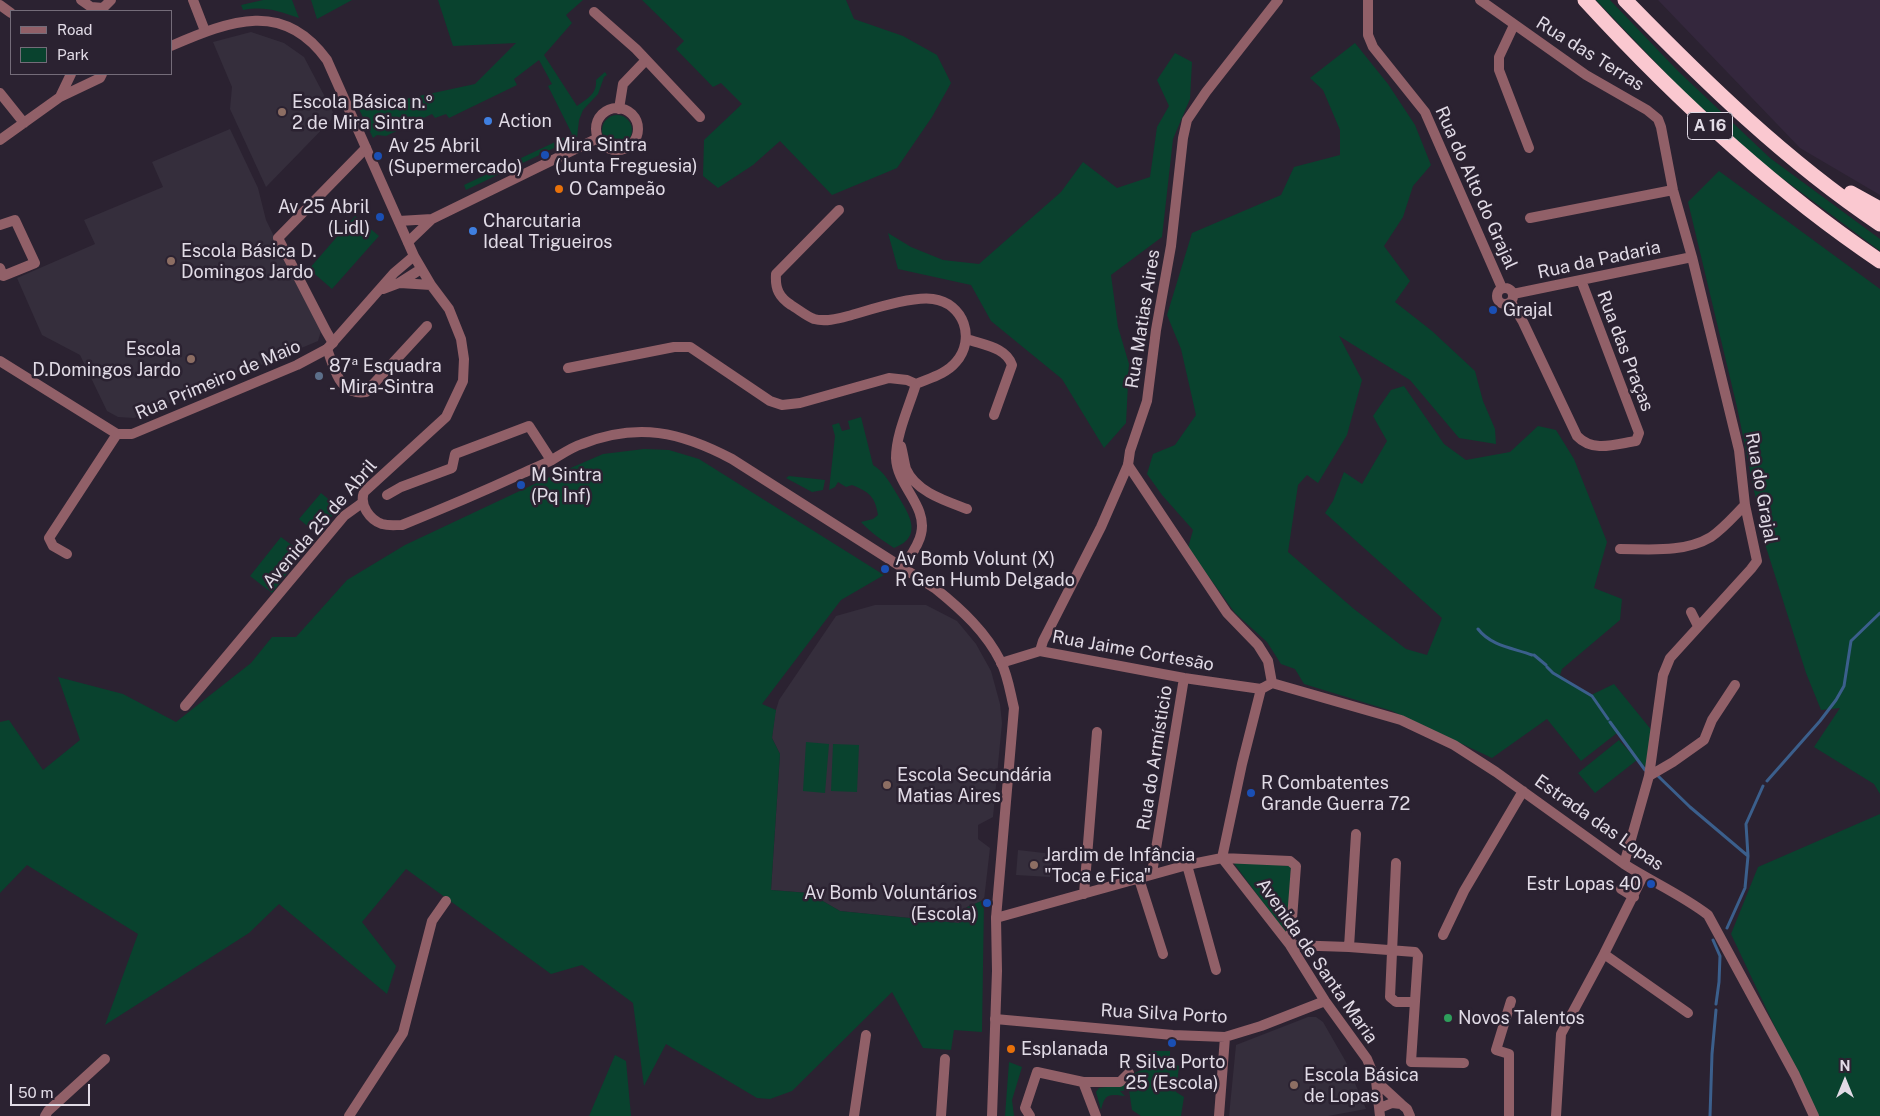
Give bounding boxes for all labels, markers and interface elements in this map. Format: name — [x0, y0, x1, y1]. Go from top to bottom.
legend — [10, 10, 172, 75]
street label: Rua das Terras — [1532, 12, 1648, 96]
text: Road — [57, 21, 93, 38]
text: Park — [57, 46, 89, 63]
place label: Escola Básica n.º 2 de Mira Sintra — [292, 91, 433, 134]
street label: Rua do Alto do Grajal — [1430, 103, 1522, 273]
marker: Escola Básica n.º 2 de Mira Sintra — [276, 106, 288, 118]
place label: Action — [498, 110, 552, 132]
road number: A 16 — [1688, 112, 1732, 140]
marker: Action — [482, 115, 494, 127]
place label: Mira Sintra (Junta Freguesia) — [555, 134, 698, 176]
place label: Av 25 Abril (Supermercado) — [388, 135, 523, 178]
marker: Mira Sintra (Junta Freguesia) — [539, 149, 551, 161]
marker: Av 25 Abril (Supermercado) — [372, 150, 384, 162]
place label: O Campeão — [569, 178, 665, 200]
marker: O Campeão — [553, 183, 565, 195]
place label: Av 25 Abril (Lidl) — [278, 196, 370, 238]
place label: Charcutaria Ideal Trigueiros — [483, 210, 612, 252]
marker: Av 25 Abril (Lidl) — [374, 211, 386, 223]
marker: Charcutaria Ideal Trigueiros — [467, 225, 479, 237]
street label: Rua da Padaria — [1535, 236, 1663, 284]
place label: Escola Básica D. Domingos Jardo — [181, 240, 316, 282]
street label: Rua Matias Aires — [1121, 248, 1165, 390]
marker: Escola Básica D. Domingos Jardo — [165, 255, 177, 267]
street label: Rua das Praças — [1592, 288, 1658, 414]
place label: Grajal — [1503, 299, 1553, 321]
marker: Grajal — [1487, 304, 1499, 316]
street label: Rua Primeiro de Maio — [132, 335, 304, 425]
place label: Escola D.Domingos Jardo — [32, 338, 181, 380]
marker: Escola D.Domingos Jardo — [185, 353, 197, 365]
place label: 87ª Esquadra - Mira-Sintra — [329, 355, 442, 398]
marker: 87ª Esquadra - Mira-Sintra — [313, 370, 325, 382]
street label: Rua do Grajal — [1741, 431, 1781, 545]
street label: Avenida 25 de Abril — [258, 455, 382, 593]
place label: M Sintra (Pq Inf) — [531, 464, 602, 506]
marker: M Sintra (Pq Inf) — [515, 479, 527, 491]
place label: Av Bomb Volunt (X) R Gen Humb Delgado — [895, 548, 1075, 590]
marker: Av Bomb Volunt (X) R Gen Humb Delgado — [879, 563, 891, 575]
street label: Rua Jaime Cortesão — [1050, 626, 1216, 676]
street label: Rua do Armísticio — [1133, 684, 1177, 832]
place label: Escola Secundária Matias Aires — [897, 764, 1052, 806]
street label: Estrada das Lopas — [1530, 770, 1668, 876]
place label: R Combatentes Grande Guerra 72 — [1261, 772, 1410, 814]
marker: Escola Secundária Matias Aires — [881, 779, 893, 791]
marker: R Combatentes Grande Guerra 72 — [1245, 787, 1257, 799]
place label: Jardim de Infância "Toca e Fica" — [1044, 844, 1195, 886]
marker: Jardim de Infância "Toca e Fica" — [1028, 859, 1040, 871]
place label: Estr Lopas 40 — [1526, 873, 1641, 895]
street label: Avenida de Santa Maria — [1252, 874, 1382, 1048]
marker: Estr Lopas 40 — [1645, 878, 1657, 890]
place label: Av Bomb Voluntários (Escola) — [804, 882, 977, 924]
marker: Av Bomb Voluntários (Escola) — [981, 897, 993, 909]
street label: Rua Silva Porto — [1100, 1000, 1228, 1028]
place label: Novos Talentos — [1458, 1007, 1585, 1029]
marker: Novos Talentos — [1442, 1012, 1454, 1024]
marker: R Silva Porto 25 (Escola) — [1166, 1037, 1178, 1049]
place label: Esplanada — [1021, 1038, 1108, 1060]
marker: Esplanada — [1005, 1043, 1017, 1055]
place label: R Silva Porto 25 (Escola) — [1119, 1051, 1225, 1094]
north arrow — [1820, 1056, 1870, 1106]
text: N — [1840, 1058, 1850, 1074]
place label: Escola Básica de Lopas — [1304, 1064, 1419, 1106]
scale bar — [12, 1074, 92, 1106]
marker: Escola Básica de Lopas — [1288, 1079, 1300, 1091]
text: 50 m — [18, 1084, 53, 1101]

